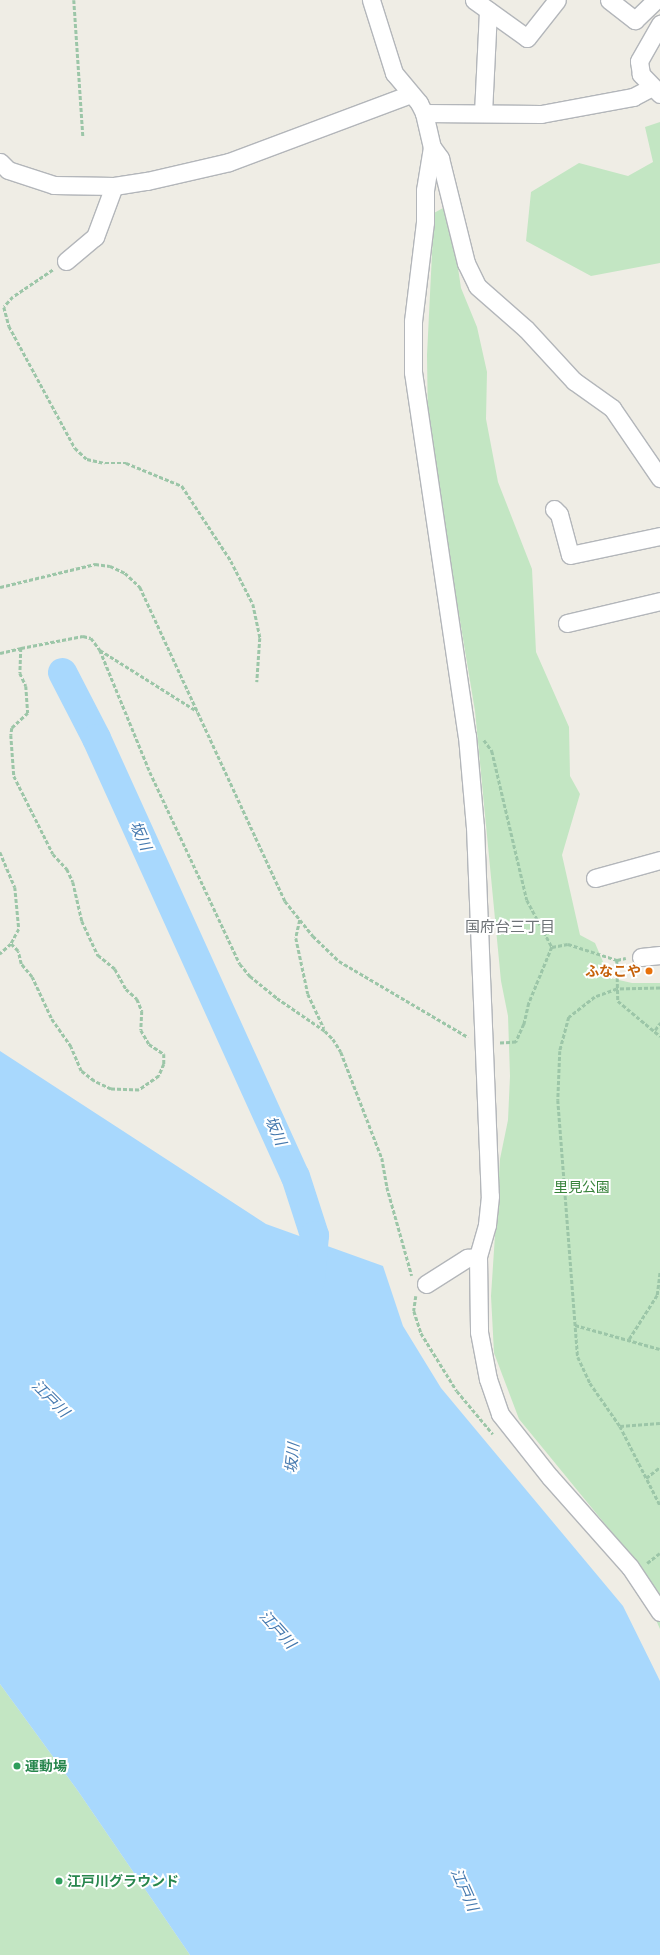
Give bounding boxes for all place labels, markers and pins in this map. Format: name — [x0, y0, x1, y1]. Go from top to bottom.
place label: ふなこや — [585, 963, 641, 979]
marker: ふなこや — [644, 966, 654, 976]
place label: 運動場 — [25, 1758, 67, 1774]
marker: 運動場 — [12, 1761, 22, 1771]
place label: 江戸川グラウンド — [67, 1873, 179, 1889]
marker: 江戸川グラウンド — [54, 1876, 64, 1886]

